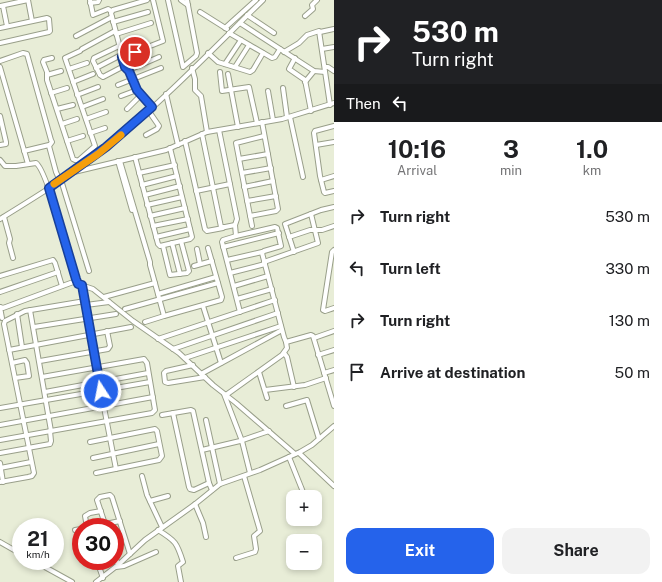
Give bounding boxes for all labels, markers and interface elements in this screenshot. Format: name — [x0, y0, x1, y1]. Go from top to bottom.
text: 530 m — [412, 15, 499, 48]
icon: right — [346, 16, 398, 68]
pin — [118, 35, 152, 69]
icon: arrive — [124, 41, 146, 63]
text: Turn right — [412, 49, 494, 70]
icon: left — [389, 92, 411, 114]
text: Then — [346, 95, 381, 112]
text: 10:16 — [388, 135, 446, 163]
text: 3 — [503, 135, 519, 163]
text: 1.0 — [576, 135, 608, 163]
text: Arrival — [397, 163, 437, 178]
text: min — [500, 163, 522, 178]
text: km — [583, 163, 601, 178]
icon: right — [346, 205, 368, 227]
text: Turn right — [380, 208, 450, 225]
text: 530 m — [605, 208, 650, 225]
icon: left — [346, 257, 368, 279]
text: Turn left — [380, 260, 441, 277]
text: 330 m — [605, 260, 650, 277]
icon: right — [346, 309, 368, 331]
text: Turn right — [380, 312, 450, 329]
text: 130 m — [609, 312, 650, 329]
icon: arrive — [346, 361, 368, 383]
text: Arrive at destination — [380, 364, 525, 381]
text: 50 m — [615, 364, 650, 381]
position arrow — [80, 370, 122, 412]
map controls — [286, 490, 322, 570]
button: + — [286, 490, 322, 526]
speed limit sign: 30 — [72, 518, 124, 570]
text: 21 — [27, 527, 49, 551]
button: Exit — [346, 528, 494, 574]
button: Share — [502, 528, 650, 574]
button: − — [286, 534, 322, 570]
text: km/h — [26, 548, 50, 560]

